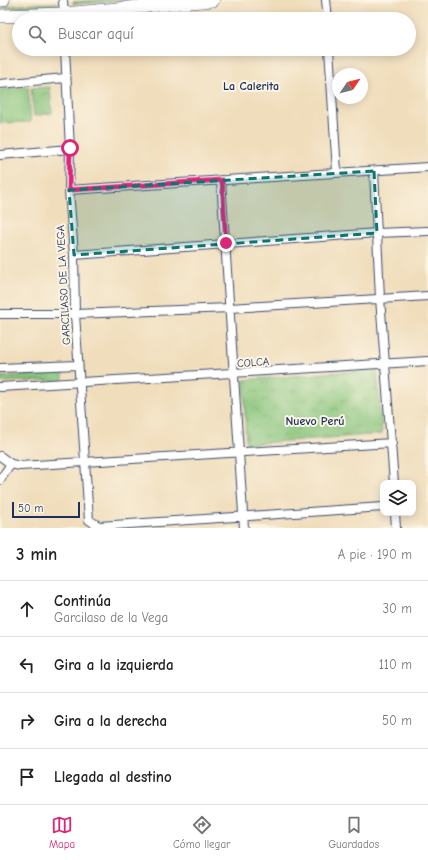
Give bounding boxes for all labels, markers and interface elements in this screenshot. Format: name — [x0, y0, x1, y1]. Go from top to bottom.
search box — [12, 12, 416, 56]
icon: search — [26, 23, 48, 45]
text: Buscar aquí — [58, 25, 134, 43]
north arrow — [332, 68, 368, 104]
district label: La Calerita — [223, 79, 279, 93]
route start — [61, 139, 79, 157]
street label: GARCILASO DE LA VEGA — [54, 224, 73, 345]
route end — [217, 234, 235, 252]
street label: COLCA — [237, 355, 270, 370]
district label: Nuevo Perú — [286, 414, 344, 428]
map controls — [380, 480, 416, 516]
button: layers — [380, 480, 416, 516]
scale bar — [12, 500, 80, 519]
text: 50 m — [18, 502, 43, 515]
text: 3 min — [16, 545, 57, 564]
text: A pie · 190 m — [338, 547, 412, 562]
text: Continúa — [54, 592, 111, 610]
icon: ahead — [16, 598, 38, 620]
text: 30 m — [382, 601, 412, 616]
text: Garcilaso de la Vega — [54, 610, 168, 625]
icon: left — [16, 654, 38, 676]
text: Gira a la izquierda — [54, 656, 174, 674]
text: 110 m — [379, 657, 412, 672]
icon: right — [16, 710, 38, 732]
text: Gira a la derecha — [54, 712, 167, 730]
text: 50 m — [382, 713, 412, 728]
icon: arrive — [16, 766, 38, 788]
text: Llegada al destino — [54, 768, 172, 786]
tab: Mapa — [49, 814, 75, 851]
tab: Cómo llegar — [173, 814, 230, 851]
tab: Guardados — [328, 814, 379, 851]

